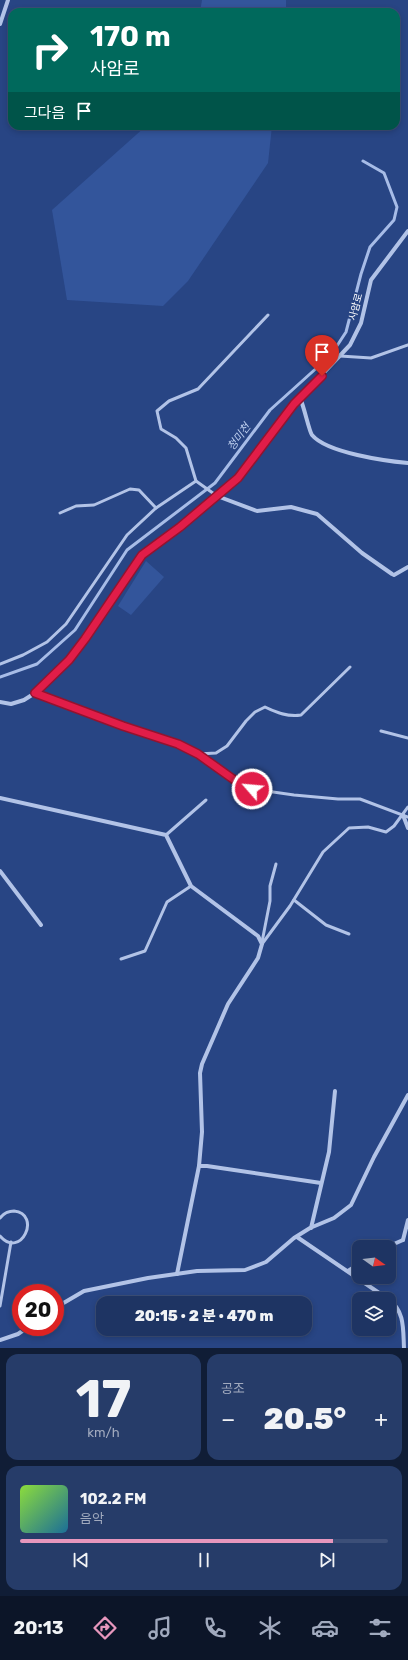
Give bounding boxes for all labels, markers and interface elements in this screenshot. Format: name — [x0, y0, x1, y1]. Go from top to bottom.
text: 170 m — [90, 20, 171, 53]
icon: right — [24, 24, 76, 76]
text: 사암로 — [90, 58, 140, 80]
icon: arrive — [73, 100, 95, 122]
text: 그다음 — [24, 104, 65, 122]
street label: 사암로 — [347, 292, 365, 322]
pin — [305, 335, 339, 376]
icon: arrive — [311, 341, 333, 363]
water label: 청미천 — [225, 419, 254, 453]
position arrow — [231, 768, 273, 810]
north arrow — [352, 1240, 396, 1284]
map controls — [352, 1240, 396, 1336]
speed limit sign: 20 — [12, 1284, 64, 1336]
button: layers — [352, 1292, 396, 1336]
text: 20:15 · 2 분 · 470 m — [135, 1307, 273, 1325]
text: 17 — [76, 1368, 131, 1430]
text: 공조 — [221, 1381, 245, 1396]
text: 20.5° — [263, 1401, 346, 1437]
text: − — [221, 1406, 235, 1433]
text: + — [374, 1406, 388, 1433]
text: km/h — [87, 1425, 120, 1440]
text: 102.2 FM — [80, 1490, 146, 1508]
text: 음악 — [80, 1511, 104, 1526]
icon: previous — [70, 1549, 92, 1571]
icon: pause — [193, 1549, 215, 1571]
icon: next — [316, 1549, 338, 1571]
icon: directions — [91, 1614, 119, 1642]
icon: music — [146, 1614, 174, 1642]
icon: phone — [201, 1614, 229, 1642]
icon: climate — [256, 1614, 284, 1642]
icon: car — [311, 1614, 339, 1642]
icon: filters — [366, 1614, 394, 1642]
text: 20:13 — [14, 1617, 64, 1639]

